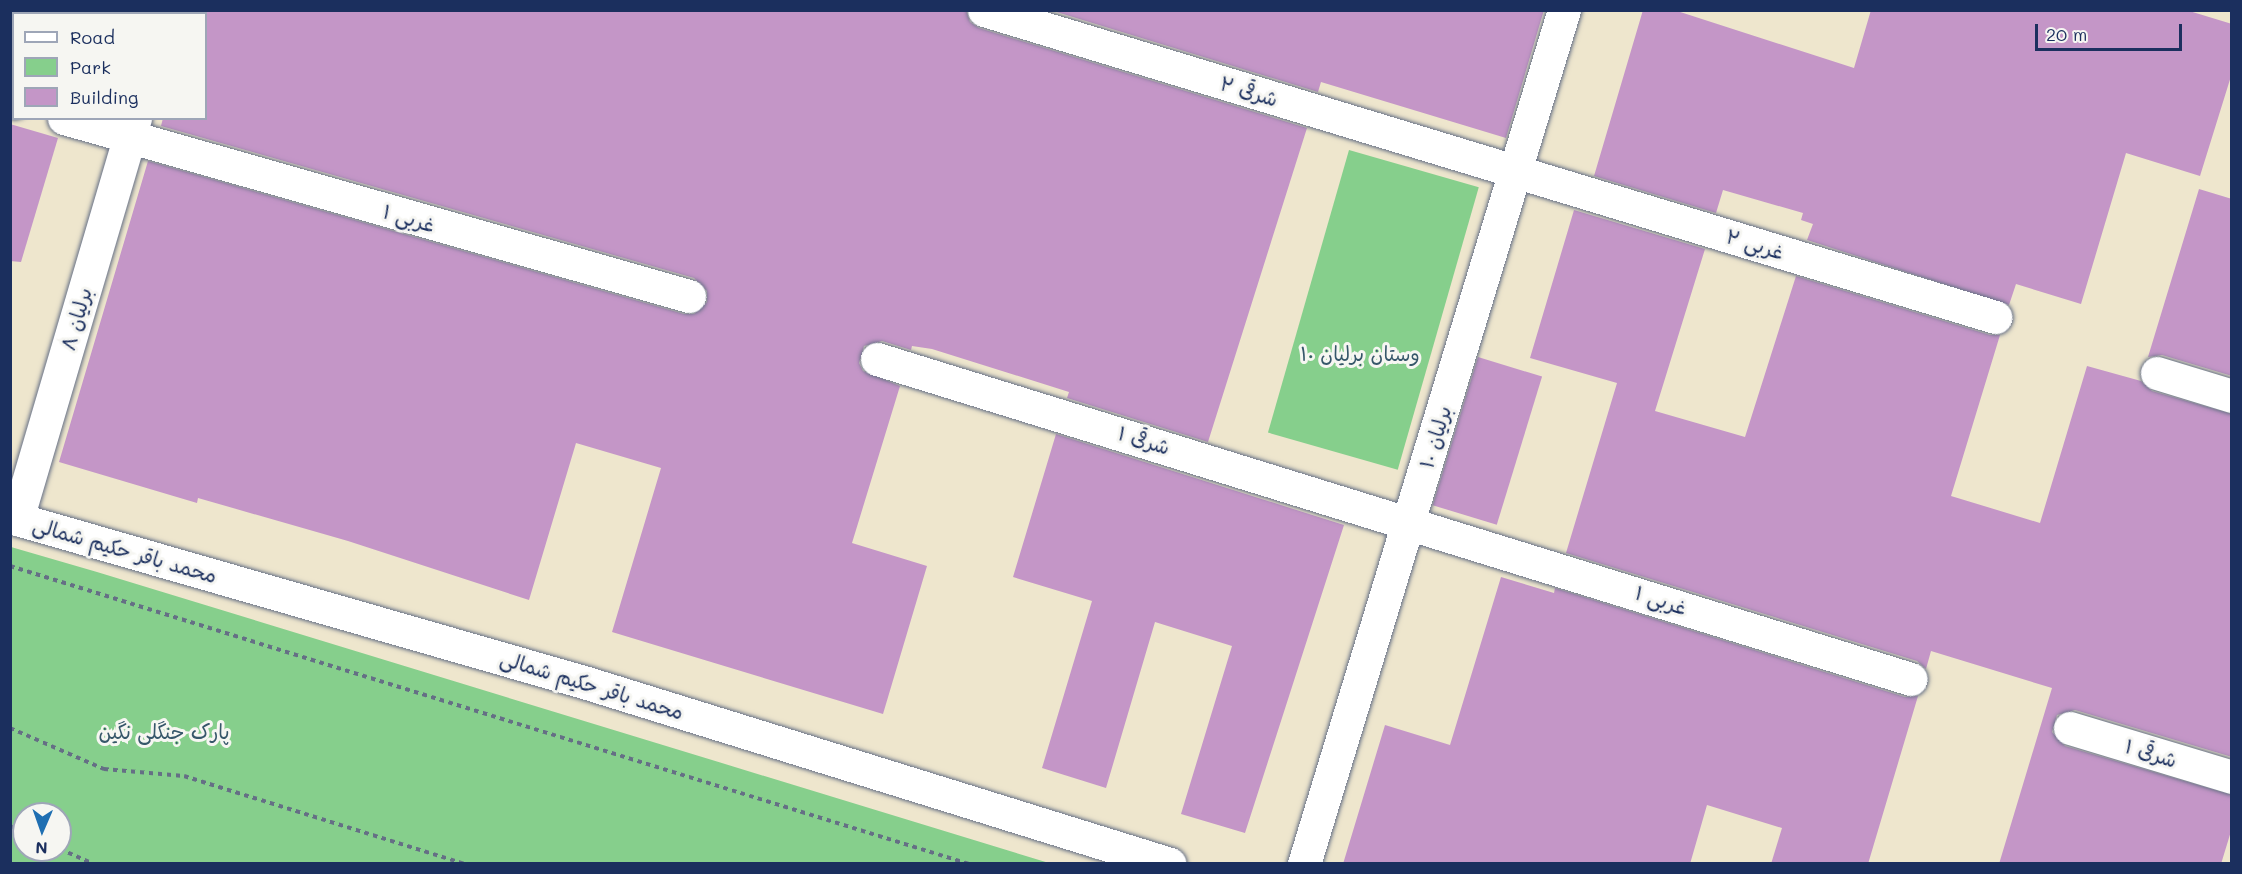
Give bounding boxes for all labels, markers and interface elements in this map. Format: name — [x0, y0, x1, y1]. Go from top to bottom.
legend — [12, 12, 207, 120]
scale bar — [2038, 12, 2185, 50]
text: 20 m — [2046, 22, 2087, 46]
text: Road — [70, 25, 115, 49]
text: Park — [70, 55, 111, 79]
street label: ۲ شرقی — [1217, 71, 1281, 111]
text: Building — [70, 85, 138, 109]
street label: ۱ غربی — [380, 199, 438, 237]
street label: ۲ غربی — [1723, 224, 1787, 264]
street label: برلیان ۸ — [56, 285, 96, 353]
park label: وستان برلیان ۱۰ — [1300, 341, 1420, 365]
street label: برلیان ۱۰ — [1414, 403, 1456, 471]
street label: ۱ شرقی — [1115, 421, 1173, 459]
street label: محمد باقر حکیم شمالی — [30, 512, 220, 588]
street label: ۱ غربی — [1632, 580, 1690, 620]
street label: محمد باقر حکیم شمالی — [498, 646, 686, 724]
park label: پارک جنگلی نگین — [98, 719, 230, 743]
street label: ۱ شرقی — [2122, 734, 2180, 772]
north arrow — [12, 802, 72, 862]
text: N — [35, 838, 48, 859]

